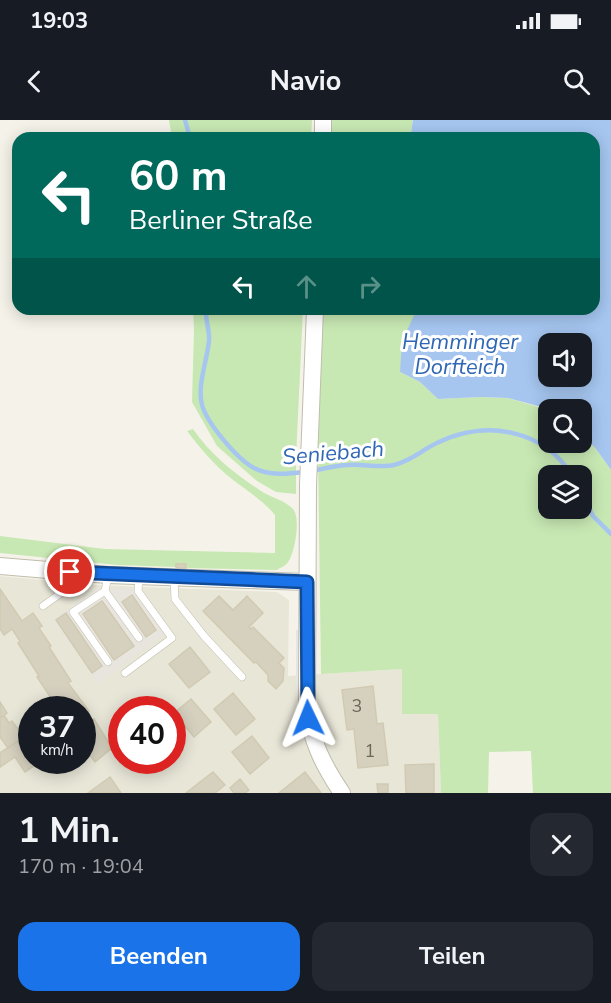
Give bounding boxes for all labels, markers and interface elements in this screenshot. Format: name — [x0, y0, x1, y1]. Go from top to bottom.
text: 19:03 — [30, 6, 88, 36]
text: Navio — [270, 63, 341, 100]
icon: back — [18, 65, 51, 98]
icon: search — [560, 65, 593, 98]
text: 60 m — [129, 148, 228, 205]
icon: left — [30, 156, 108, 234]
text: Berliner Straße — [129, 202, 313, 239]
icon: left — [227, 270, 260, 303]
icon: ahead — [290, 270, 323, 303]
icon: right — [353, 270, 386, 303]
water label: Hemminger Dorfteich — [402, 327, 519, 382]
map controls — [538, 333, 592, 519]
button: sound — [538, 333, 592, 387]
button: search — [538, 399, 592, 453]
water label: Seniebach — [281, 434, 385, 472]
button: layers — [538, 465, 592, 519]
pin — [44, 546, 95, 597]
icon: arrive — [53, 555, 86, 588]
position arrow — [276, 686, 340, 750]
house number: 3 — [352, 694, 362, 718]
speed limit sign: 40 — [108, 696, 186, 774]
text: 37 — [39, 707, 75, 748]
house number: 1 — [365, 739, 375, 763]
text: km/h — [40, 740, 74, 760]
text: 1 Min. — [18, 806, 120, 855]
button: close — [530, 813, 593, 876]
text: 170 m · 19:04 — [18, 853, 144, 880]
button: Beenden — [18, 922, 300, 991]
button: Teilen — [312, 922, 593, 991]

